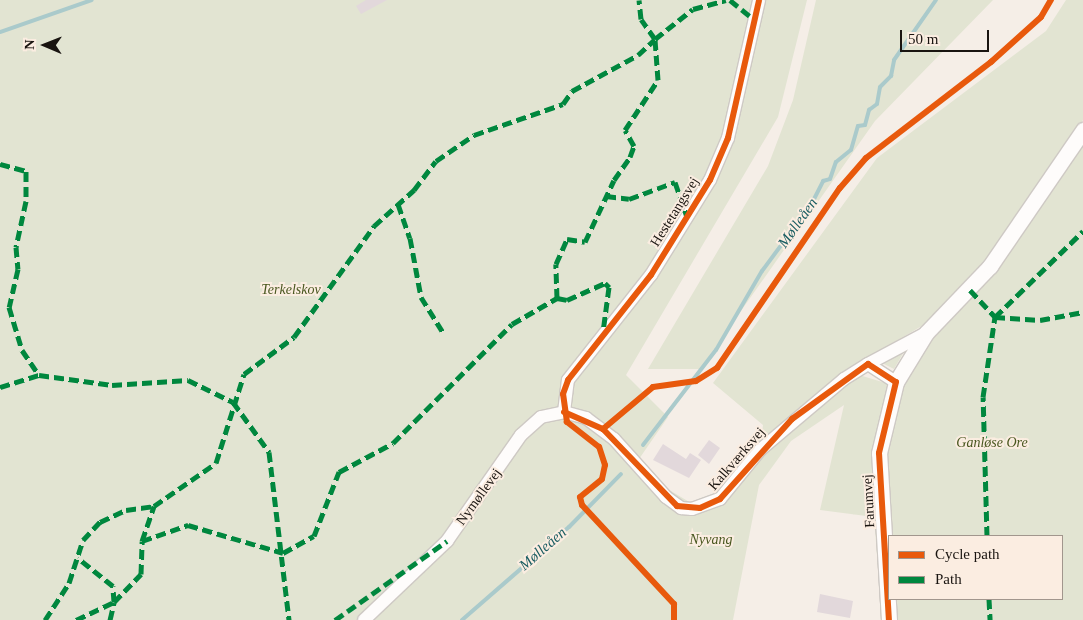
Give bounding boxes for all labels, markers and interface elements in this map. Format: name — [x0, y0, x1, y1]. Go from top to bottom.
north arrow — [20, 20, 70, 70]
scale bar — [903, 20, 992, 52]
text: 50 m — [908, 31, 938, 47]
text: N — [22, 40, 37, 50]
street label: Hestetangsvej — [647, 174, 703, 250]
water label: Mølleåen — [774, 195, 822, 251]
park label: Terkelskov — [261, 282, 321, 298]
street label: Kalkværksvej — [705, 424, 769, 494]
park label: Ganløse Ore — [956, 435, 1028, 451]
street label: Nymøllevej — [453, 465, 505, 529]
street label: Farumvej — [859, 474, 879, 528]
water label: Mølleåen — [516, 524, 570, 574]
park label: Nyvang — [690, 532, 732, 548]
legend — [888, 535, 1063, 600]
text: Cycle path — [935, 546, 1000, 562]
text: Path — [935, 571, 962, 587]

